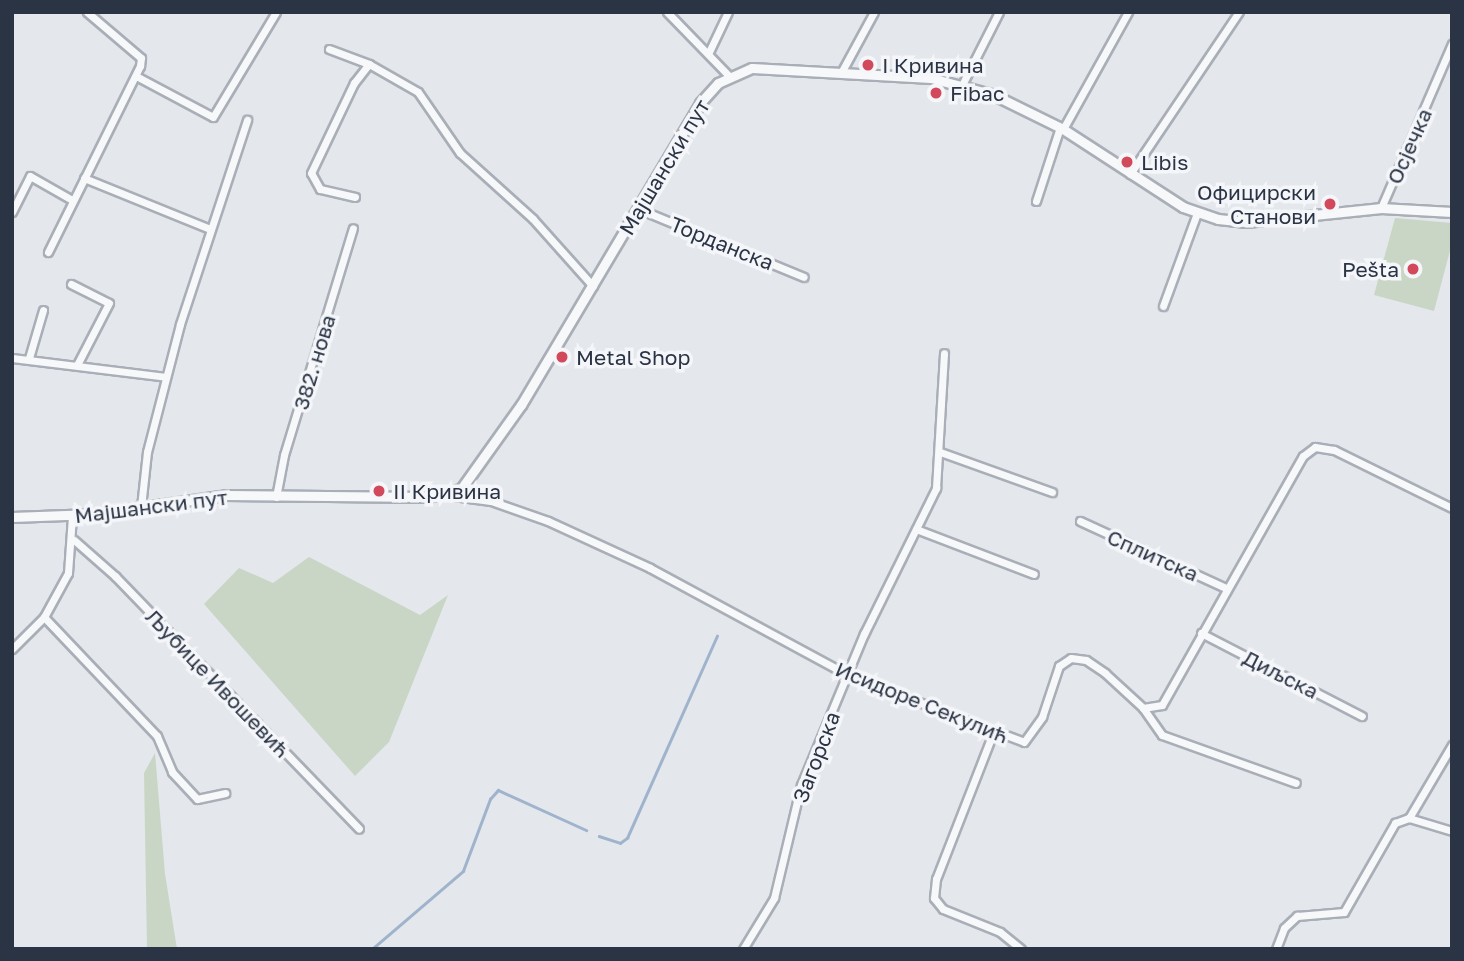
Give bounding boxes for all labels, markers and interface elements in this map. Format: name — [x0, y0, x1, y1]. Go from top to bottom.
place label: I Кривина — [882, 52, 984, 78]
marker: I Кривина — [860, 57, 876, 73]
place label: Fibac — [950, 80, 1004, 106]
marker: Fibac — [928, 85, 944, 101]
street label: Мајшански пут — [614, 95, 714, 239]
street label: Осјечка — [1381, 104, 1437, 188]
place label: Libis — [1141, 149, 1188, 175]
marker: Libis — [1119, 154, 1135, 170]
place label: Официрски Станови — [1197, 179, 1316, 229]
marker: Официрски Станови — [1322, 196, 1338, 212]
street label: Торданска — [667, 211, 777, 275]
place label: Pešta — [1342, 256, 1399, 282]
marker: Pešta — [1405, 261, 1421, 277]
street label: 382. нова — [288, 311, 340, 413]
place label: Metal Shop — [576, 344, 690, 370]
marker: Metal Shop — [554, 349, 570, 365]
place label: II Кривина — [393, 478, 501, 504]
marker: II Кривина — [371, 483, 387, 499]
street label: Мајшански пут — [73, 484, 229, 528]
street label: Сплитска — [1103, 524, 1203, 586]
street label: Љубице Ивошевић — [141, 604, 295, 762]
street label: Диљска — [1239, 644, 1323, 704]
street label: Исидоре Секулић — [832, 656, 1012, 748]
street label: Загорска — [787, 708, 845, 806]

